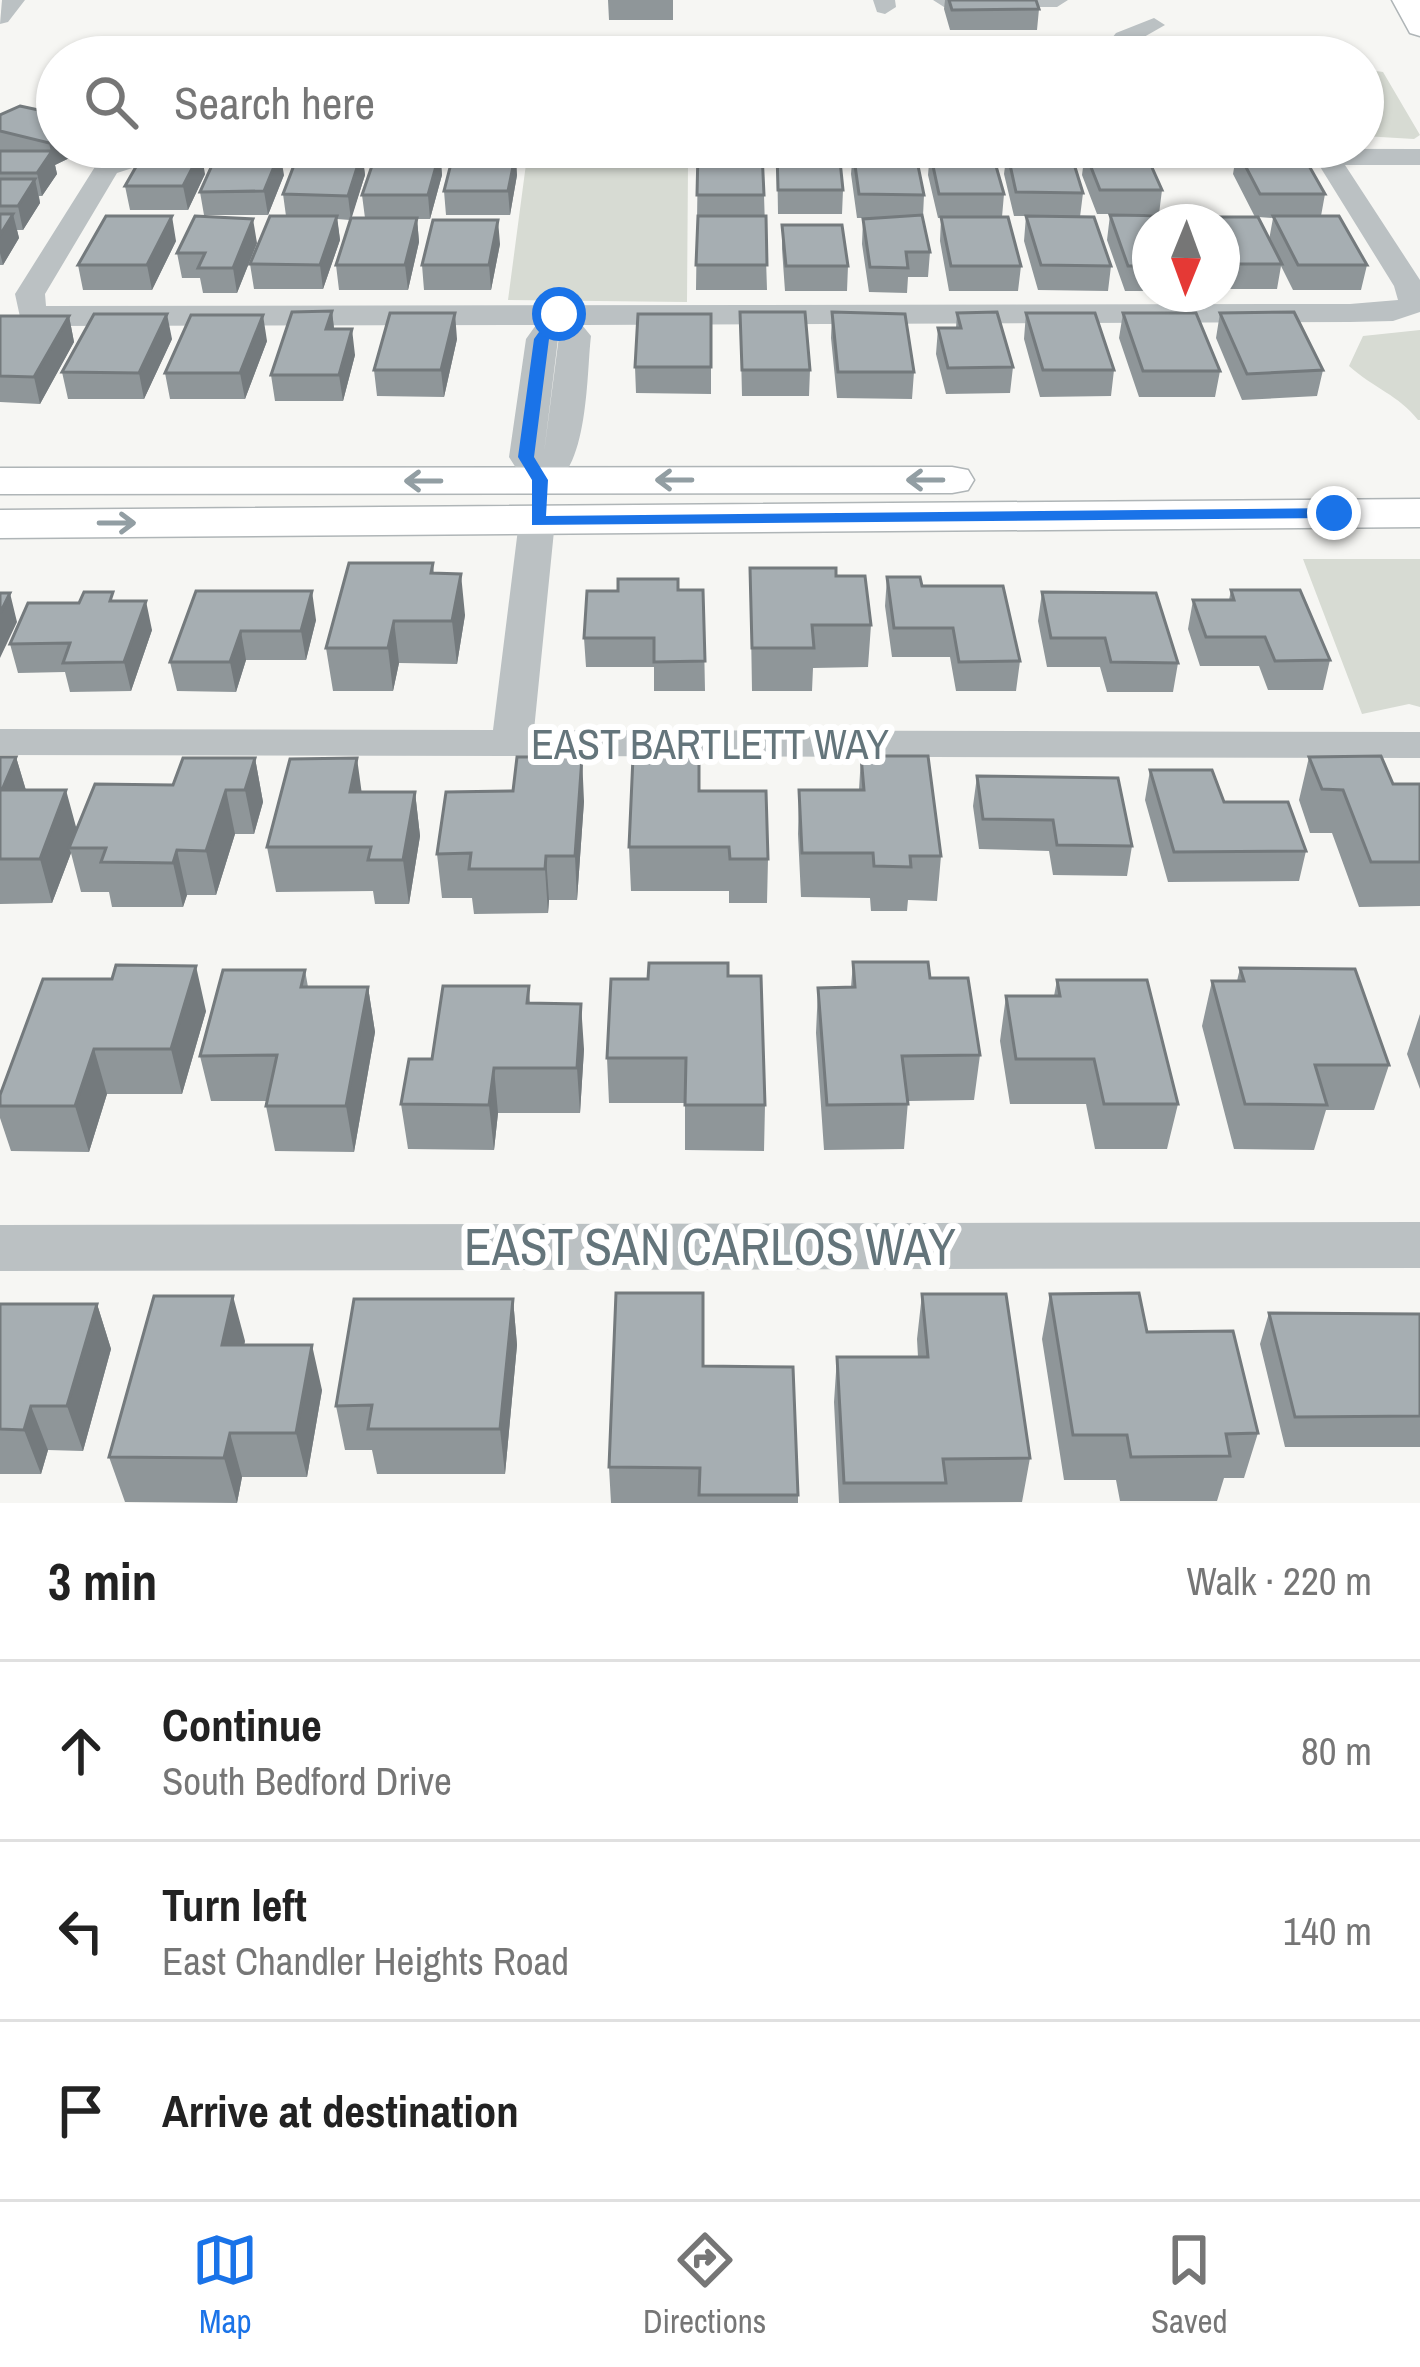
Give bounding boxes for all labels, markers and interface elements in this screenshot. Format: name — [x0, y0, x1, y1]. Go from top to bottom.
search box — [36, 36, 1384, 168]
icon: search — [78, 69, 144, 135]
text: Search here — [174, 72, 375, 133]
north arrow — [1132, 204, 1240, 312]
route start — [532, 287, 586, 341]
one-way arrow — [404, 469, 443, 492]
one-way arrow — [655, 469, 694, 491]
one-way arrow — [906, 469, 945, 491]
route end — [1307, 486, 1361, 540]
one-way arrow — [97, 512, 136, 535]
street label: EAST BARTLETT WAY — [531, 716, 889, 772]
street label: EAST SAN CARLOS WAY — [464, 1212, 956, 1281]
text: 3 min — [48, 1547, 157, 1616]
text: Walk · 220 m — [1187, 1555, 1372, 1607]
text: Continue — [162, 1694, 322, 1755]
icon: ahead — [48, 1718, 114, 1784]
text: 80 m — [1301, 1725, 1372, 1777]
text: South Bedford Drive — [162, 1755, 452, 1807]
text: Turn left — [162, 1874, 307, 1935]
icon: left — [48, 1898, 114, 1964]
text: 140 m — [1283, 1905, 1372, 1957]
text: East Chandler Heights Road — [162, 1935, 569, 1987]
icon: arrive — [48, 2078, 114, 2144]
text: Arrive at destination — [162, 2080, 519, 2141]
tab: Map — [192, 2227, 258, 2343]
tab: Directions — [643, 2227, 766, 2343]
tab: Saved — [1151, 2227, 1228, 2343]

